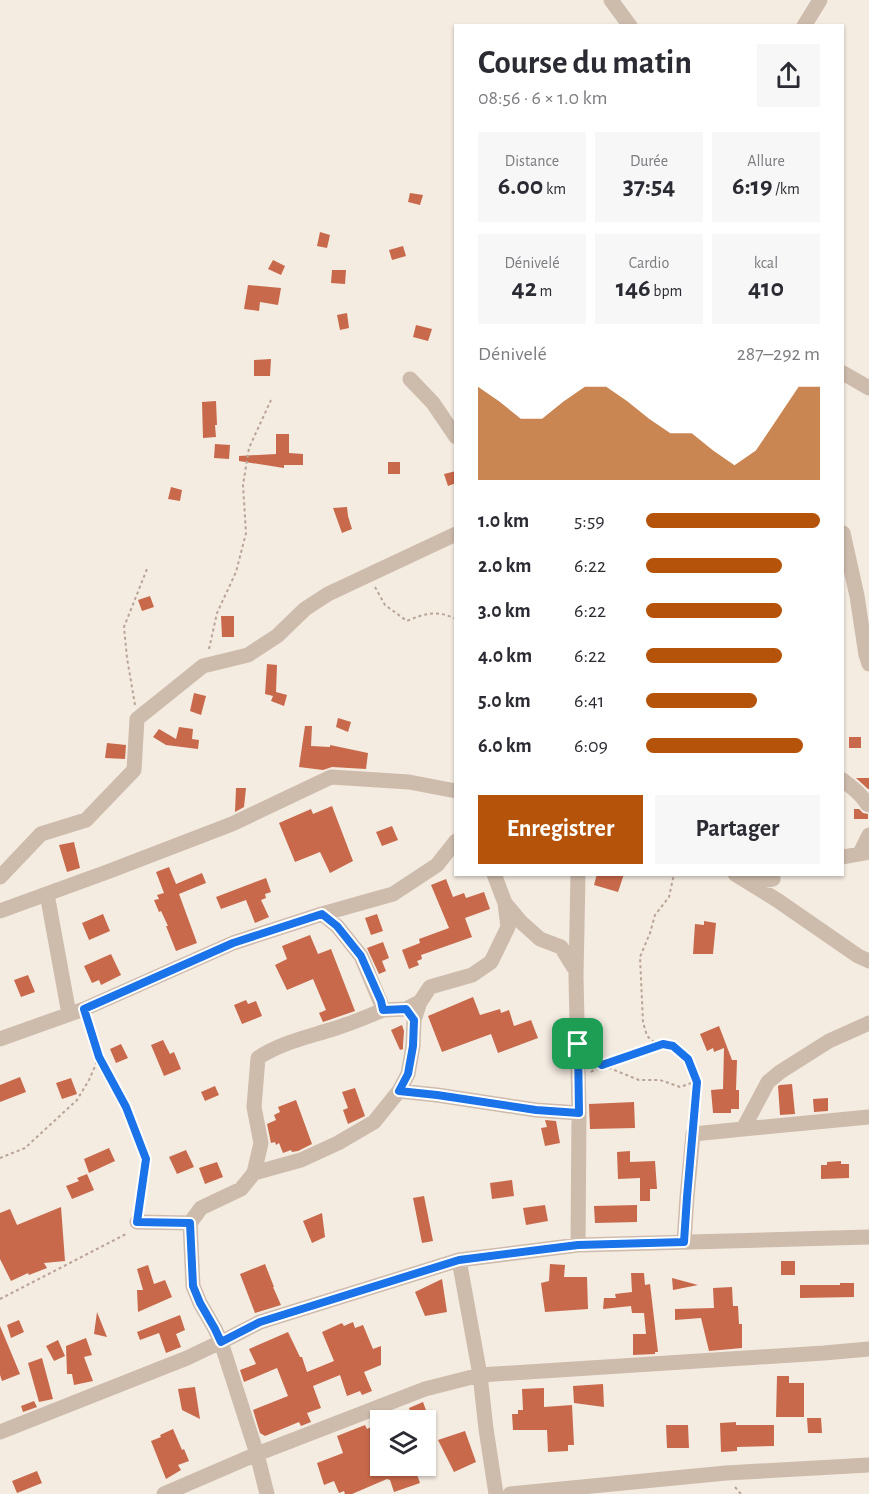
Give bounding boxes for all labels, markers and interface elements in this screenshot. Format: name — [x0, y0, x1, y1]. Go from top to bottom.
button: share — [757, 44, 820, 107]
text: Course du matin — [478, 47, 692, 80]
text: 08:56 · 6 × 1.0 km — [478, 88, 608, 108]
text: Distance — [505, 153, 559, 169]
text: Durée — [630, 153, 668, 169]
text: Allure — [747, 153, 785, 169]
text: 6.00 — [498, 173, 543, 199]
text: 37:54 — [623, 173, 675, 199]
text: 6:19 — [732, 173, 773, 199]
text: km — [543, 181, 566, 197]
text: /km — [773, 181, 800, 197]
text: Dénivelé — [504, 255, 560, 271]
text: Cardio — [629, 255, 669, 271]
text: kcal — [754, 255, 778, 271]
text: 42 — [512, 275, 537, 301]
text: 146 — [616, 275, 651, 301]
text: 410 — [748, 275, 784, 301]
text: m — [537, 283, 552, 299]
text: bpm — [651, 283, 682, 299]
text: Dénivelé — [478, 344, 547, 364]
text: 287–292 m — [737, 344, 820, 364]
text: 1.0 km — [478, 511, 529, 531]
text: 5:59 — [574, 511, 605, 531]
text: 2.0 km — [478, 556, 531, 576]
text: 6:22 — [574, 556, 606, 576]
text: 3.0 km — [478, 601, 531, 621]
text: 6:22 — [574, 601, 606, 621]
text: 4.0 km — [478, 646, 532, 666]
text: 6:22 — [574, 646, 606, 666]
text: 5.0 km — [478, 691, 531, 711]
text: 6:41 — [574, 691, 604, 711]
text: 6.0 km — [478, 736, 532, 756]
text: 6:09 — [574, 736, 608, 756]
button: Enregistrer — [478, 795, 643, 864]
button: Partager — [655, 795, 820, 864]
pin — [552, 1018, 603, 1069]
icon: arrive — [561, 1027, 594, 1060]
map controls — [370, 1410, 436, 1476]
button: layers — [370, 1410, 436, 1476]

